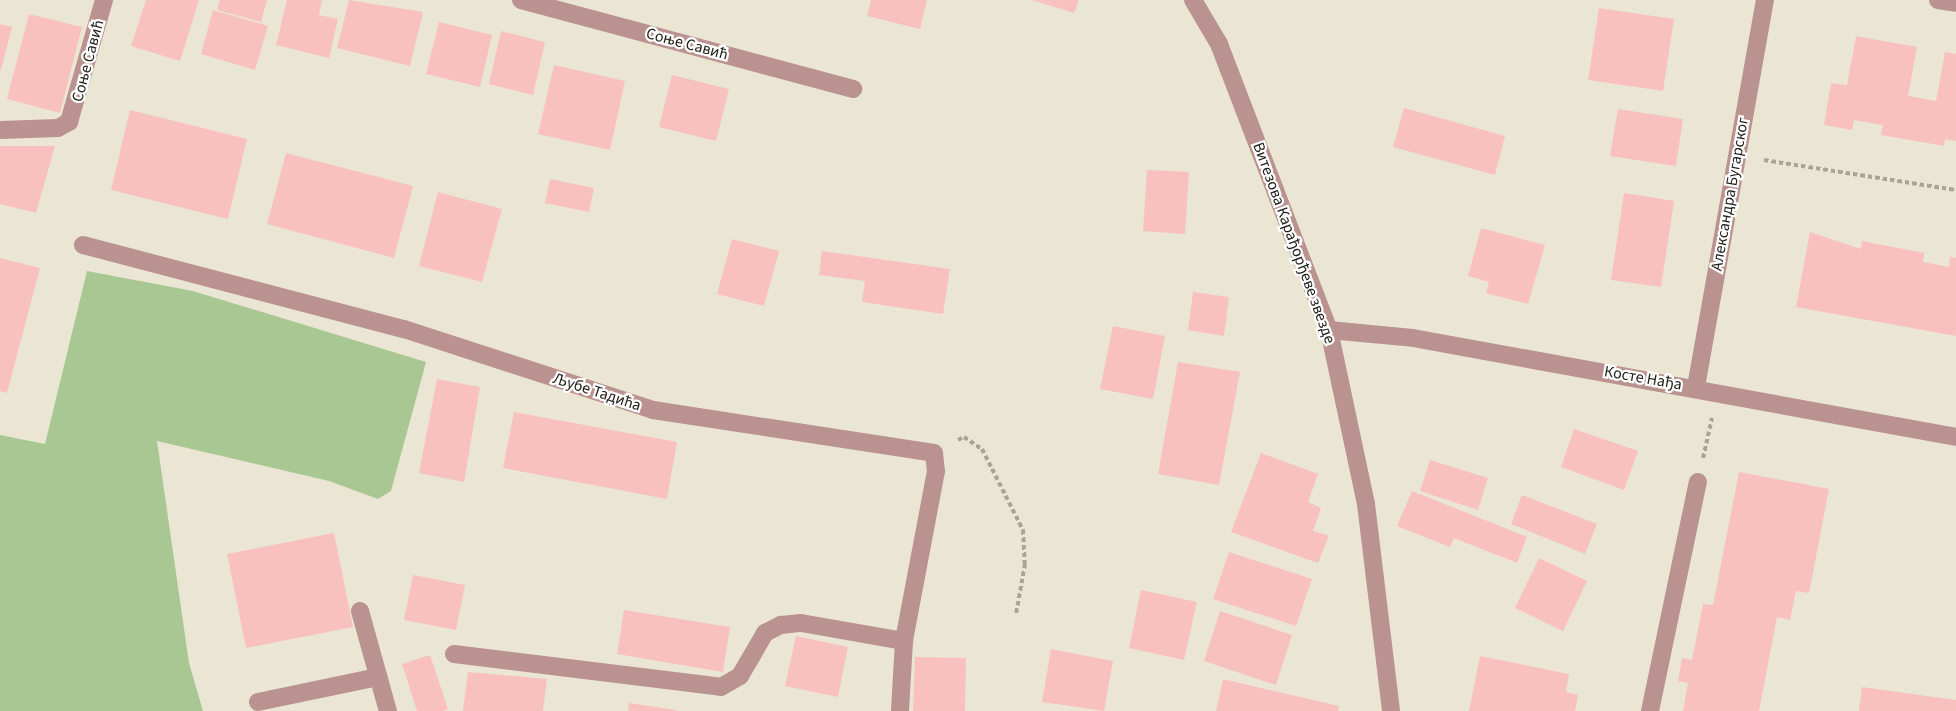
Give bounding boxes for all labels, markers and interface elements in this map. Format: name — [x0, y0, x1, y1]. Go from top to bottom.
street label: Соње Савић — [68, 18, 108, 104]
street label: Соње Савић — [644, 24, 730, 64]
street label: Александра Бугарског — [1707, 116, 1753, 272]
street label: Витезова Карађорђеве звезде — [1249, 140, 1339, 346]
street label: Косте Нађа — [1603, 362, 1683, 394]
street label: Љубе Тадића — [551, 369, 643, 415]

